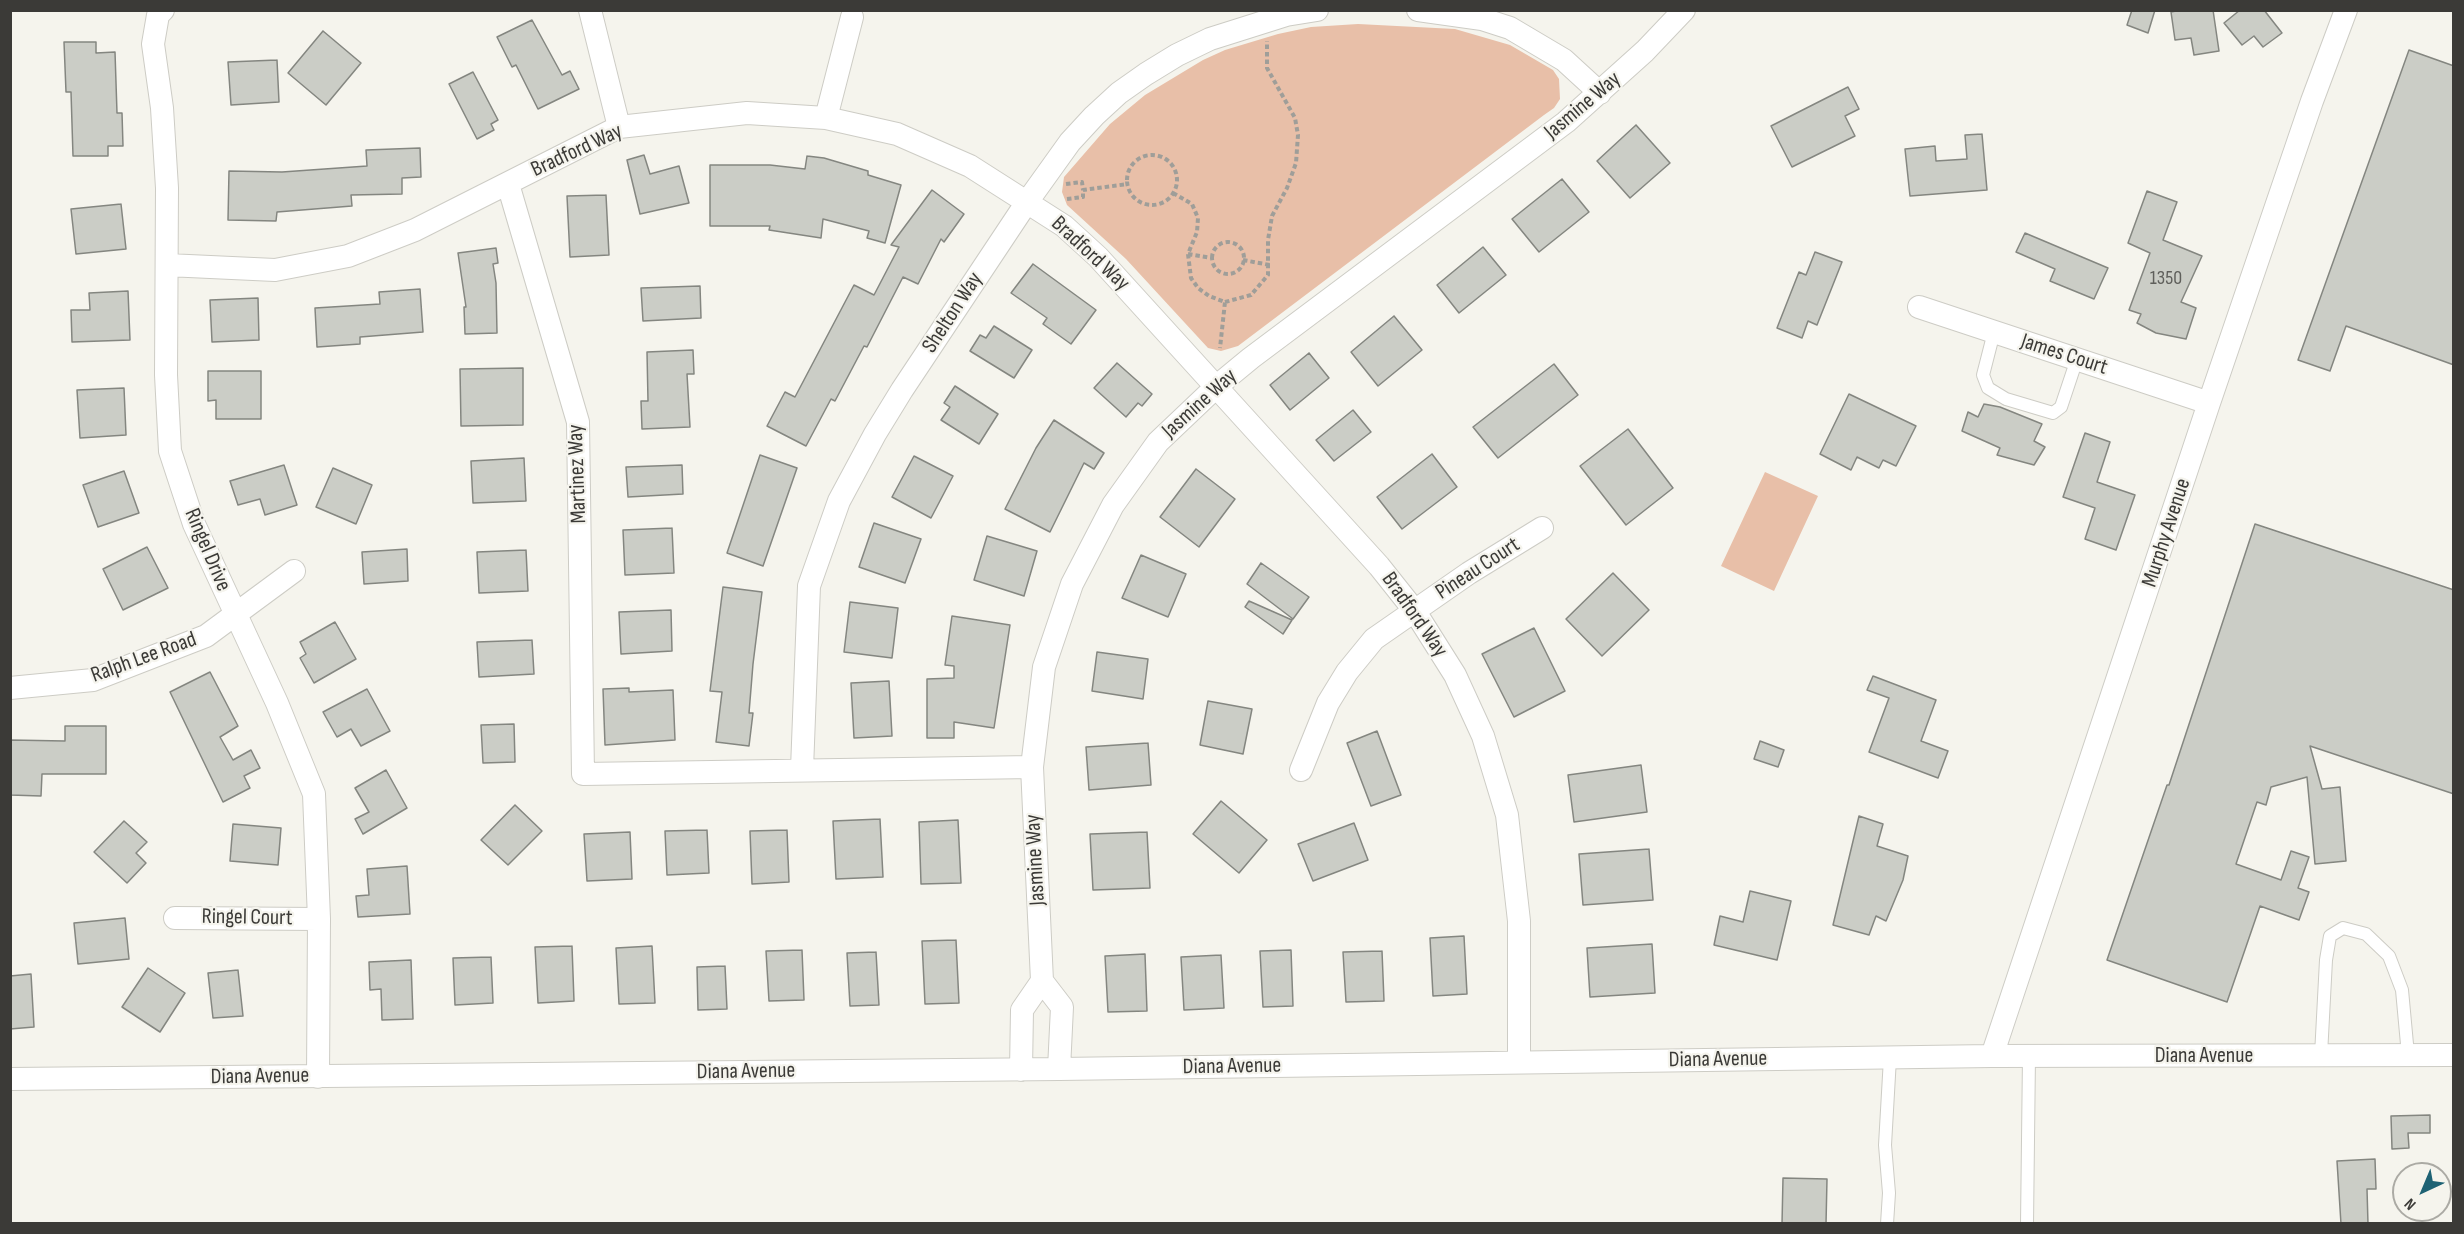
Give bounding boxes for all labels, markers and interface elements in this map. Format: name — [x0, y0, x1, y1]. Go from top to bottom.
street label: Jasmine Way — [1540, 67, 1626, 145]
street label: Bradford Way — [527, 118, 627, 184]
street label: Bradford Way — [1045, 211, 1135, 297]
house number: 1350 — [2150, 267, 2182, 291]
street label: Shelton Way — [917, 268, 989, 358]
street label: James Court — [2017, 329, 2111, 381]
street label: Jasmine Way — [1157, 364, 1243, 444]
street label: Martinez Way — [563, 424, 593, 524]
street label: Murphy Avenue — [2137, 475, 2197, 591]
street label: Ringel Drive — [178, 505, 236, 595]
street label: Pineau Court — [1431, 532, 1525, 606]
street label: Bradford Way — [1375, 567, 1453, 663]
street label: Ralph Lee Road — [88, 627, 200, 689]
street label: Jasmine Way — [1020, 814, 1052, 906]
street label: Ringel Court — [201, 904, 293, 932]
street label: Diana Avenue — [2155, 1043, 2253, 1069]
street label: Diana Avenue — [1668, 1046, 1768, 1074]
street label: Diana Avenue — [1182, 1053, 1282, 1081]
street label: Diana Avenue — [696, 1058, 796, 1086]
street label: Diana Avenue — [210, 1063, 310, 1091]
north arrow — [2392, 1162, 2452, 1222]
text: N — [2401, 1194, 2420, 1214]

